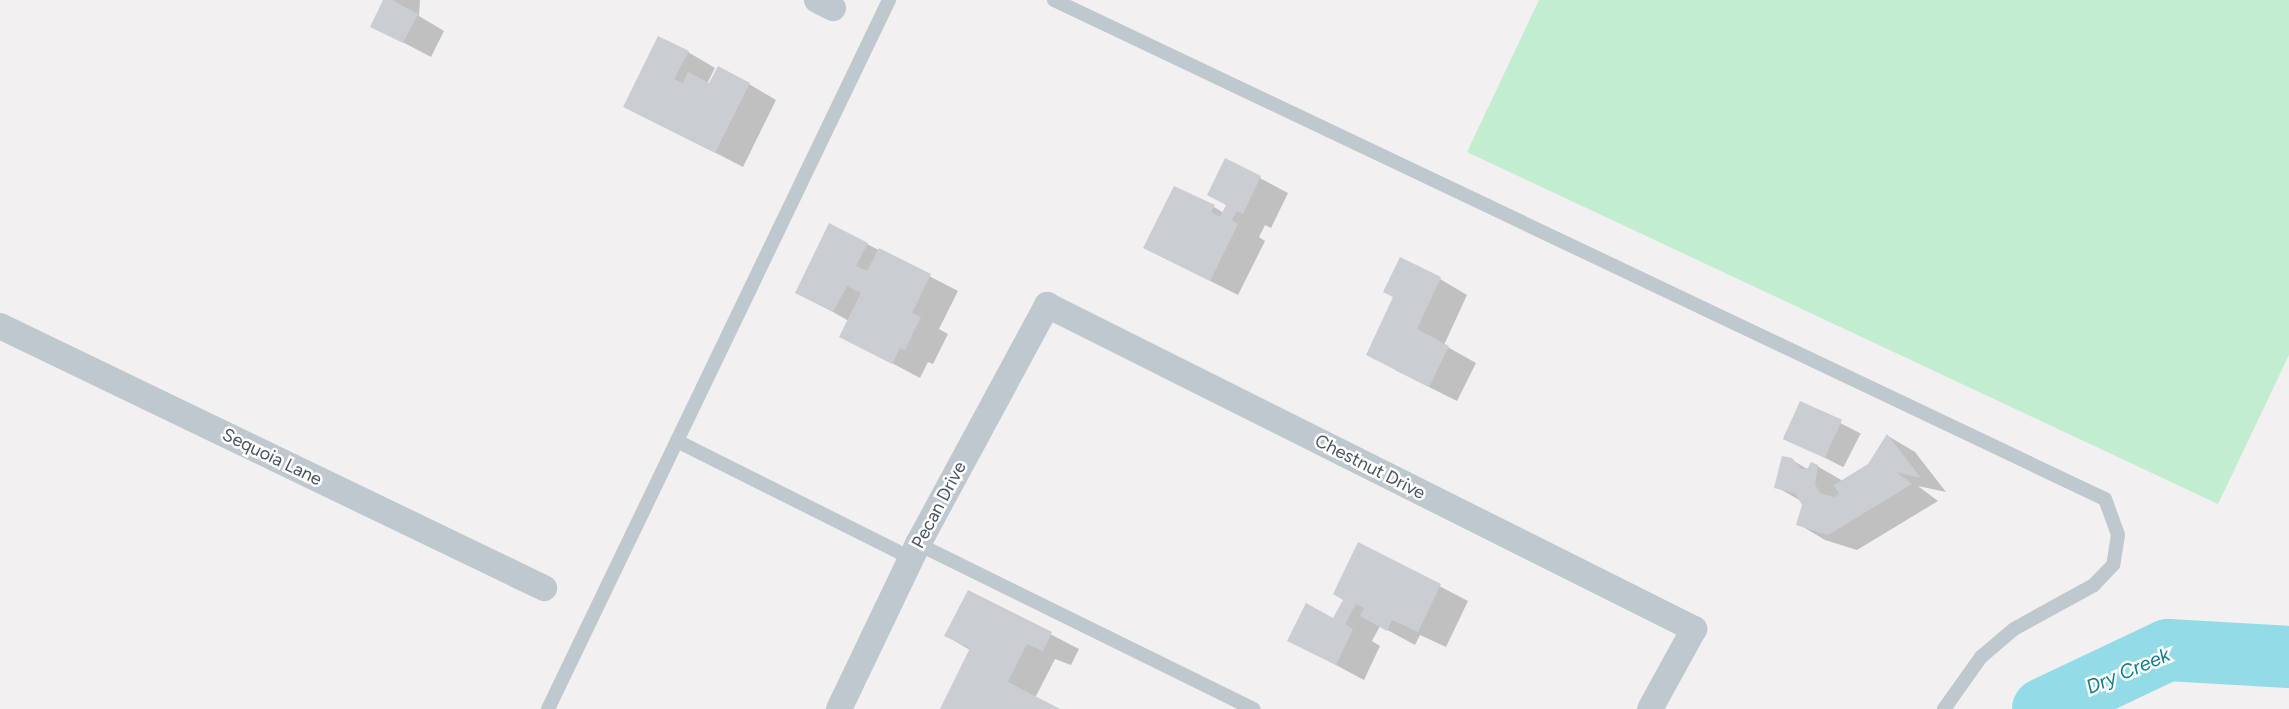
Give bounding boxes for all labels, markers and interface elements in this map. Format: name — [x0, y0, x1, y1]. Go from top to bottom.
street label: Sequoia Lane — [219, 424, 325, 490]
street label: Chestnut Drive — [1311, 430, 1429, 504]
street label: Pecan Drive — [907, 458, 971, 552]
water label: Dry Creek — [2082, 643, 2174, 699]

